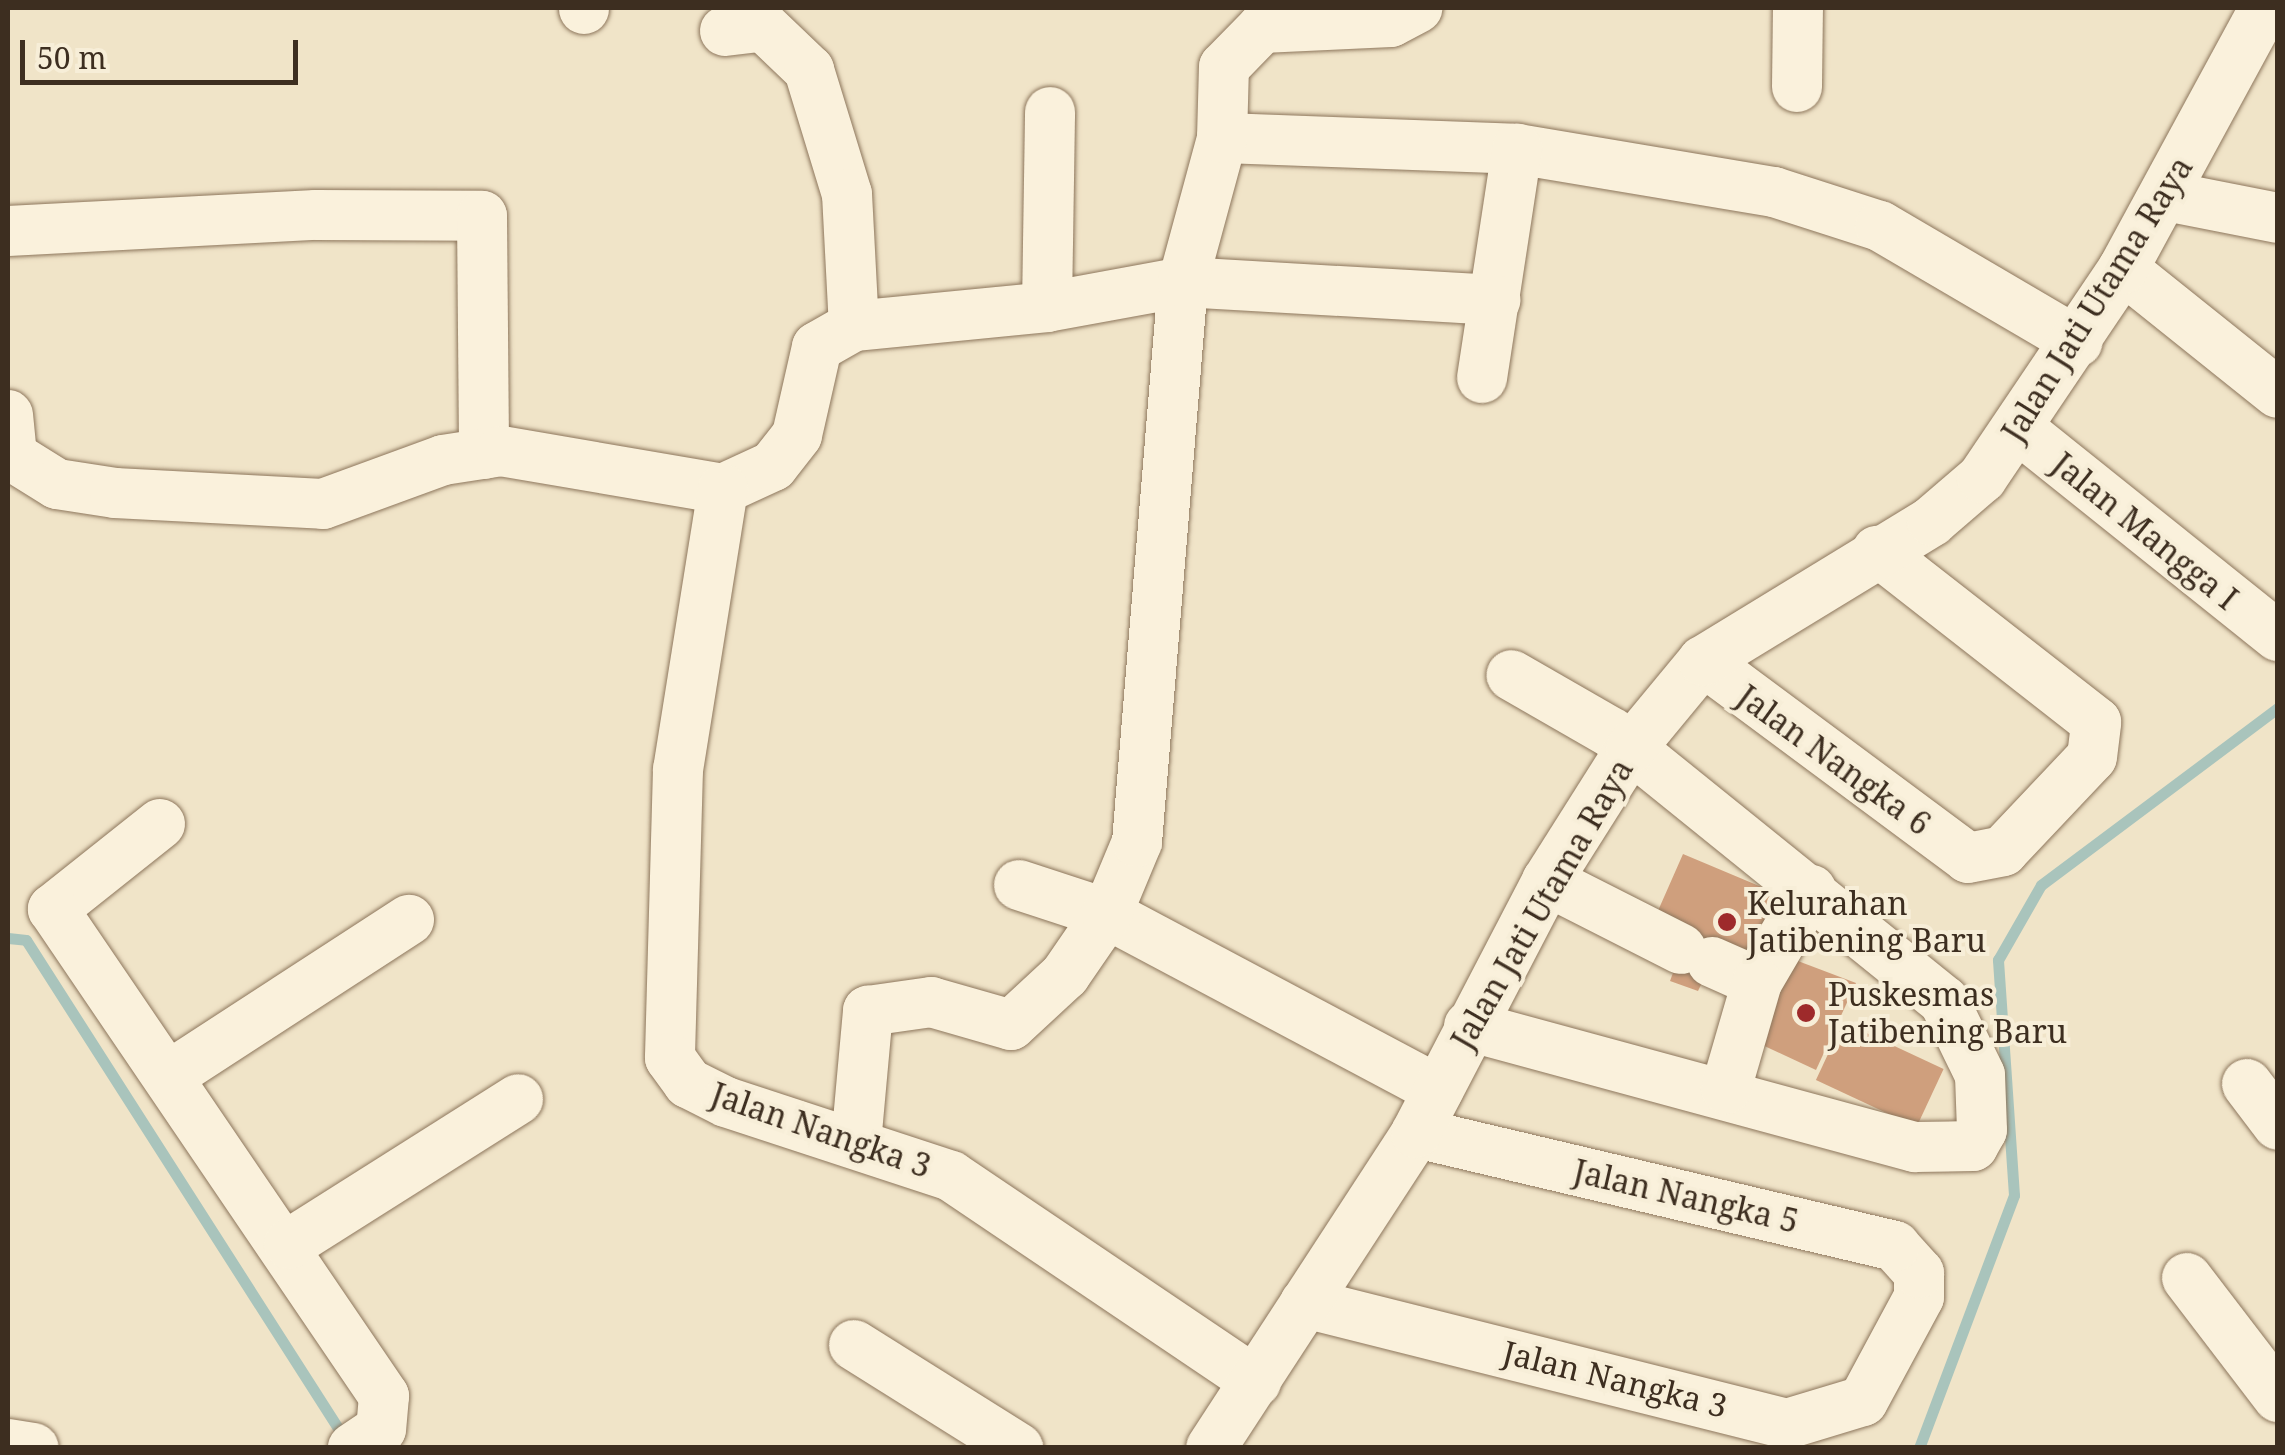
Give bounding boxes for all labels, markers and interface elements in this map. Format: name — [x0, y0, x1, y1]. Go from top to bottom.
scale bar — [25, 20, 302, 82]
text: 50 m — [37, 37, 107, 78]
street label: Jalan Jati Utama Raya — [1994, 149, 2200, 449]
street label: Jalan Mangga I — [2045, 444, 2245, 618]
street label: Jalan Nangka 6 — [1730, 677, 1938, 843]
street label: Jalan Jati Utama Raya — [1443, 752, 1641, 1056]
place label: Kelurahan Jatibening Baru — [1747, 885, 1986, 960]
marker: Kelurahan Jatibening Baru — [1716, 911, 1738, 933]
place label: Puskesmas Jatibening Baru — [1828, 976, 2067, 1051]
marker: Puskesmas Jatibening Baru — [1793, 1000, 1819, 1026]
street label: Jalan Nangka 3 — [706, 1074, 936, 1186]
street label: Jalan Nangka 5 — [1570, 1151, 1802, 1241]
street label: Jalan Nangka 3 — [1499, 1333, 1731, 1425]

